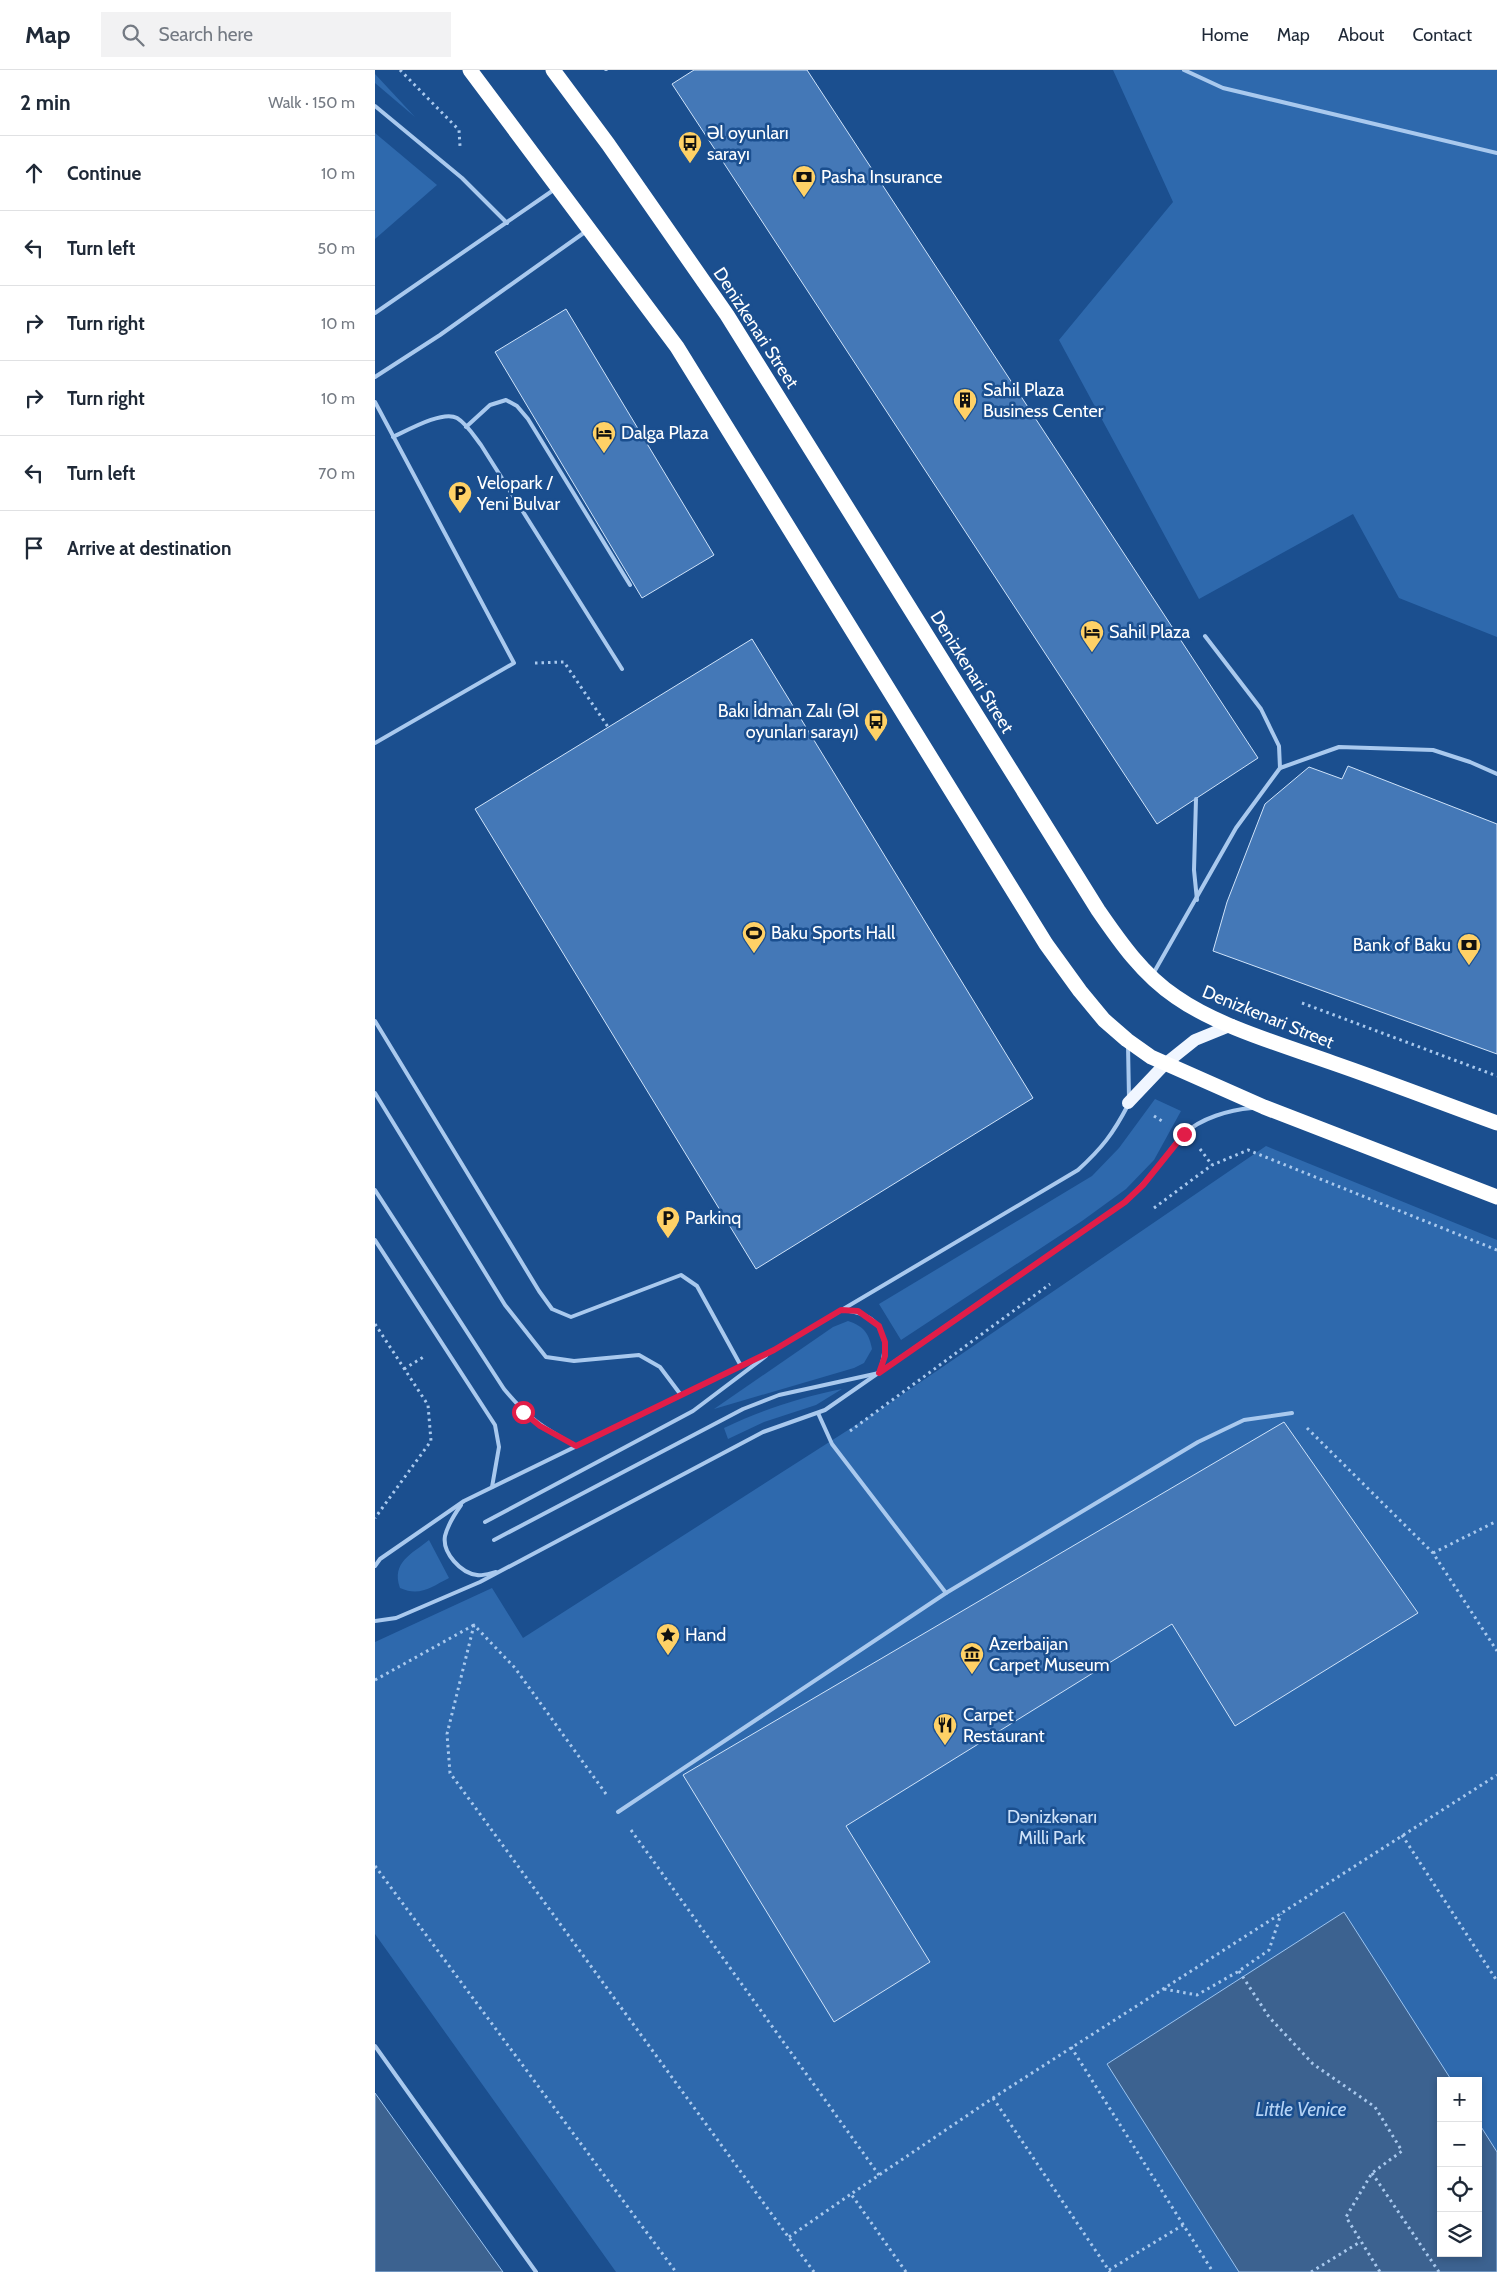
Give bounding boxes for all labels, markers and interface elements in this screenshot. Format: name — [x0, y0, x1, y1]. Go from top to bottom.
search box — [101, 12, 451, 57]
text: Map — [25, 20, 71, 49]
icon: search — [119, 21, 147, 49]
text: Search here — [159, 23, 253, 46]
text: Home — [1201, 24, 1249, 46]
text: Map — [1277, 24, 1310, 46]
text: About — [1338, 24, 1384, 46]
text: Contact — [1412, 24, 1472, 46]
text: 2 min — [20, 90, 71, 115]
text: Walk · 150 m — [268, 93, 355, 112]
place label: Əl oyunları sarayı — [707, 122, 789, 165]
bus stop icon: Əl oyunları sarayı — [677, 130, 703, 164]
icon: ahead — [20, 159, 48, 187]
text: Continue — [67, 162, 141, 185]
text: 10 m — [321, 164, 355, 183]
bank icon: Pasha Insurance — [791, 164, 817, 198]
place label: Pasha Insurance — [821, 166, 942, 188]
icon: left — [20, 234, 48, 262]
text: Turn left — [67, 237, 135, 260]
text: 50 m — [318, 239, 355, 258]
street label: Denizkenari Street — [709, 263, 803, 393]
icon: right — [20, 309, 48, 337]
text: Turn right — [67, 312, 145, 335]
text: 10 m — [321, 314, 355, 333]
place label: Sahil Plaza Business Center — [983, 379, 1104, 422]
icon: right — [20, 384, 48, 412]
text: Turn right — [67, 387, 145, 410]
building icon: Sahil Plaza Business Center — [952, 387, 978, 421]
text: 10 m — [321, 389, 355, 408]
hotel icon: Dalga Plaza — [591, 420, 617, 454]
place label: Dalga Plaza — [621, 422, 709, 444]
icon: left — [20, 459, 48, 487]
text: Turn left — [67, 462, 135, 485]
text: 70 m — [318, 464, 355, 483]
place label: Velopark / Yeni Bulvar — [476, 472, 560, 515]
parking icon: Velopark / Yeni Bulvar — [447, 480, 473, 514]
icon: arrive — [20, 534, 48, 562]
text: Arrive at destination — [67, 537, 231, 560]
street label: Denizkenari Street — [926, 607, 1018, 737]
hotel icon: Sahil Plaza — [1079, 619, 1105, 653]
place label: Sahil Plaza — [1109, 621, 1191, 643]
place label: Bakı İdman Zalı (Əl oyunları sarayı) — [718, 700, 860, 743]
bus stop icon: Bakı İdman Zalı (Əl oyunları sarayı) — [863, 708, 889, 742]
sports icon: Baku Sports Hall — [741, 920, 767, 954]
place label: Baku Sports Hall — [771, 922, 896, 944]
bank icon: Bank of Baku — [1456, 932, 1482, 966]
place label: Bank of Baku — [1353, 934, 1451, 956]
street label: Denizkenari Street — [1199, 981, 1337, 1053]
route end — [1173, 1123, 1196, 1146]
parking icon: Parkinq — [655, 1205, 681, 1239]
place label: Parkinq — [685, 1207, 741, 1229]
route start — [512, 1401, 535, 1424]
place icon: Hand — [655, 1622, 681, 1656]
place label: Hand — [685, 1624, 726, 1646]
place label: Azerbaijan Carpet Museum — [989, 1633, 1110, 1676]
museum icon: Azerbaijan Carpet Museum — [959, 1641, 985, 1675]
place label: Carpet Restaurant — [963, 1704, 1045, 1747]
restaurant icon: Carpet Restaurant — [932, 1712, 958, 1746]
park label: Dənizkənarı Milli Park — [1007, 1806, 1097, 1849]
map controls — [1437, 2077, 1482, 2257]
button: + — [1437, 2077, 1482, 2122]
water label: Little Venice — [1256, 2098, 1347, 2121]
button: − — [1437, 2122, 1482, 2167]
button: locate — [1437, 2167, 1482, 2212]
button: layers — [1437, 2212, 1482, 2257]

